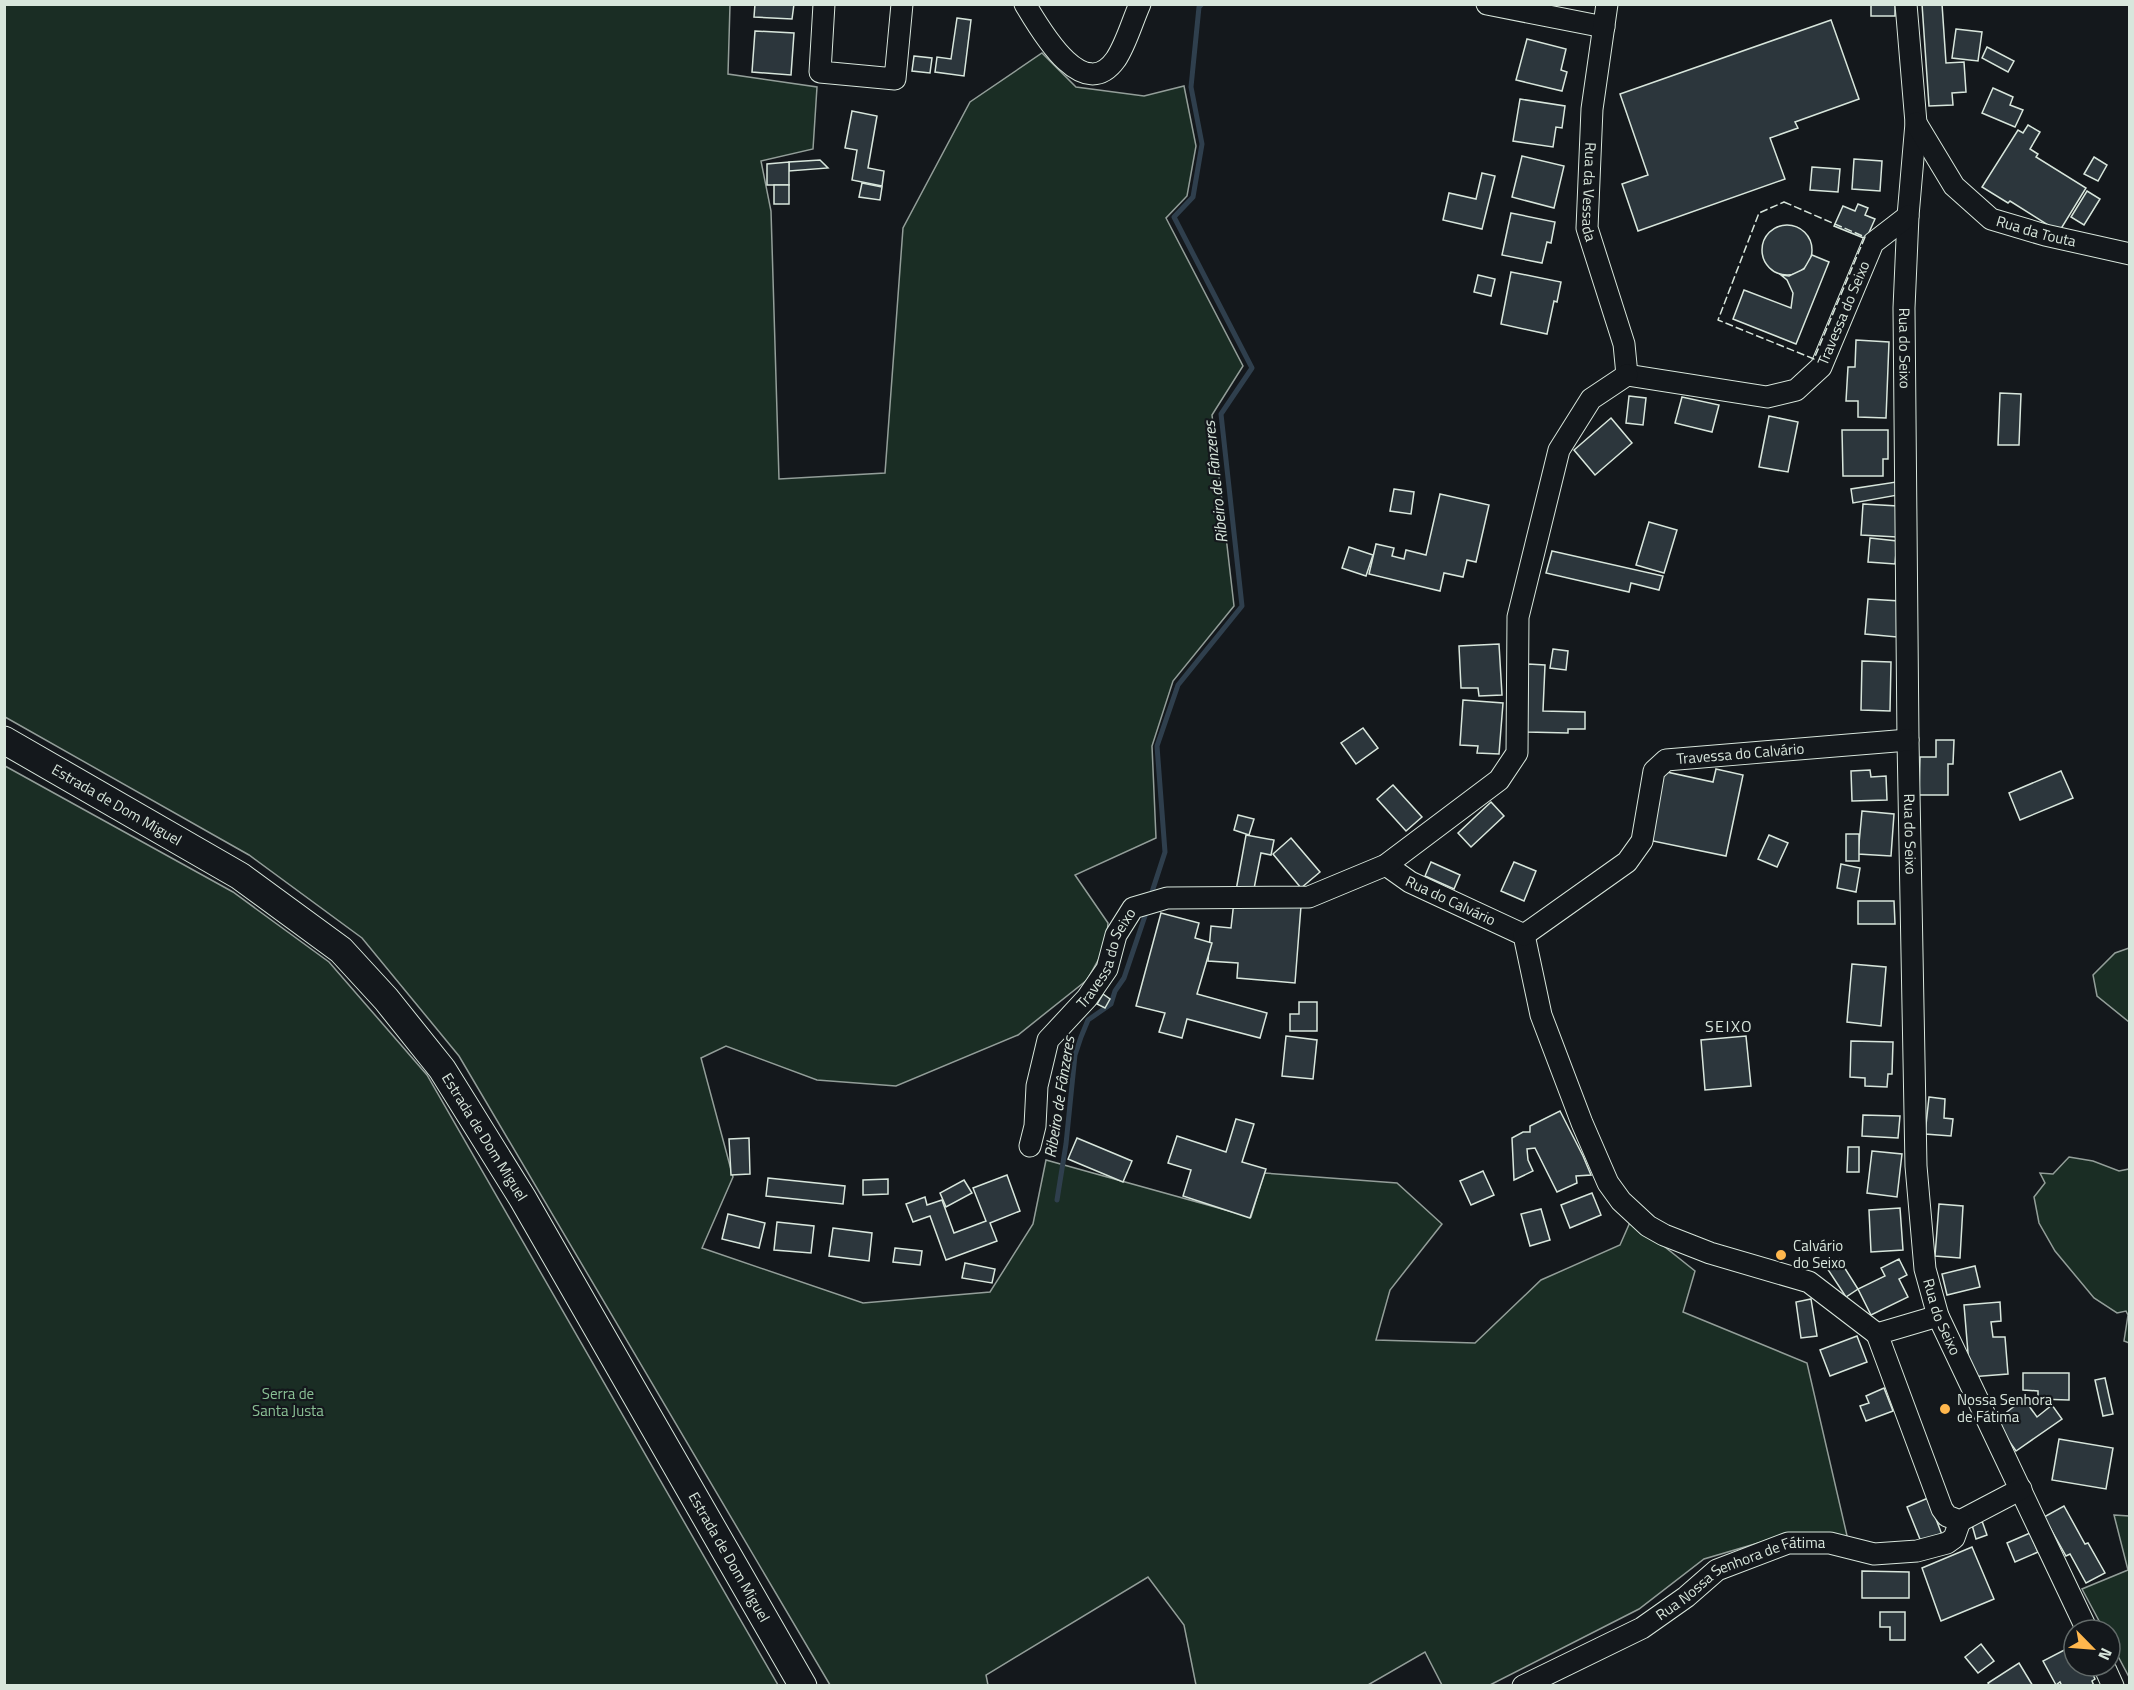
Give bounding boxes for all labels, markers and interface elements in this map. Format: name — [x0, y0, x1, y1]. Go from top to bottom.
street label: Rua da Vessada — [1576, 142, 1603, 245]
street label: Rua da Touta — [1993, 209, 2079, 253]
street label: Travessa do Seixo — [1811, 257, 1875, 369]
street label: Rua do Seixo — [1893, 308, 1917, 389]
water label: Ribeiro de Fânzeres — [1197, 419, 1233, 544]
street label: Travessa do Calvário — [1676, 737, 1805, 770]
street label: Estrada de Dom Miguel — [47, 758, 186, 851]
street label: Rua do Seixo — [1898, 794, 1923, 875]
street label: Rua do Calvário — [1402, 869, 1500, 931]
street label: Travessa do Seixo — [1071, 903, 1141, 1014]
district label: SEIXO — [1705, 1014, 1753, 1038]
water label: Ribeiro de Fânzeres — [1038, 1033, 1081, 1160]
street label: Estrada de Dom Miguel — [436, 1068, 533, 1205]
place label: Calvário do Seixo — [1793, 1234, 1846, 1274]
marker: Calvário do Seixo — [1774, 1248, 1788, 1262]
street label: Rua do Seixo — [1917, 1276, 1967, 1359]
park label: Serra de Santa Justa — [252, 1382, 324, 1422]
place label: Nossa Senhora de Fátima — [1957, 1388, 2053, 1428]
marker: Nossa Senhora de Fátima — [1938, 1402, 1952, 1416]
street label: Estrada de Dom Miguel — [683, 1487, 776, 1626]
street label: Rua Nossa Senhora de Fátima — [1651, 1531, 1826, 1626]
north arrow — [2062, 1618, 2122, 1678]
text: N — [2092, 1644, 2119, 1664]

